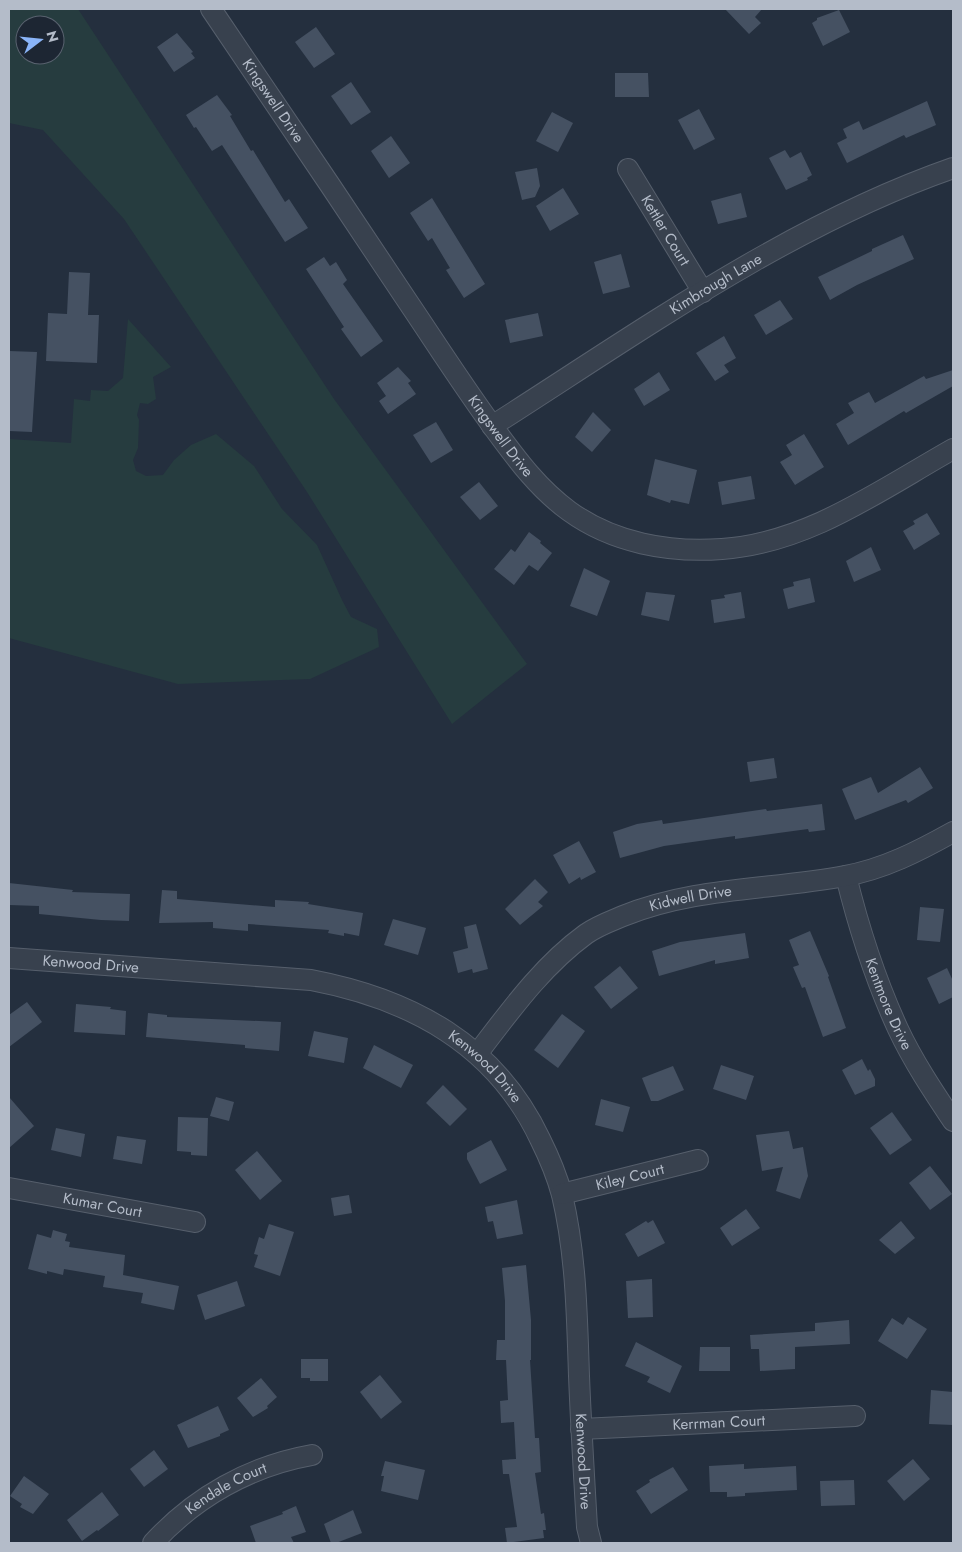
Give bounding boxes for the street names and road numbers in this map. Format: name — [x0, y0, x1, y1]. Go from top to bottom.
street label: Kingswell Drive — [237, 54, 310, 148]
street label: Kettler Court — [636, 191, 696, 270]
street label: Kimbrough Lane — [665, 248, 766, 320]
street label: Kingswell Drive — [463, 391, 539, 482]
street label: Kidwell Drive — [647, 880, 733, 917]
street label: Kenwood Drive — [42, 949, 140, 978]
street label: Kentmore Drive — [860, 955, 918, 1054]
street label: Kenwood Drive — [444, 1025, 527, 1108]
street label: Kiley Court — [593, 1158, 667, 1196]
street label: Kumar Court — [61, 1187, 144, 1223]
street label: Kerrman Court — [672, 1409, 766, 1436]
street label: Kenwood Drive — [570, 1413, 597, 1510]
street label: Kendale Court — [181, 1457, 270, 1520]

